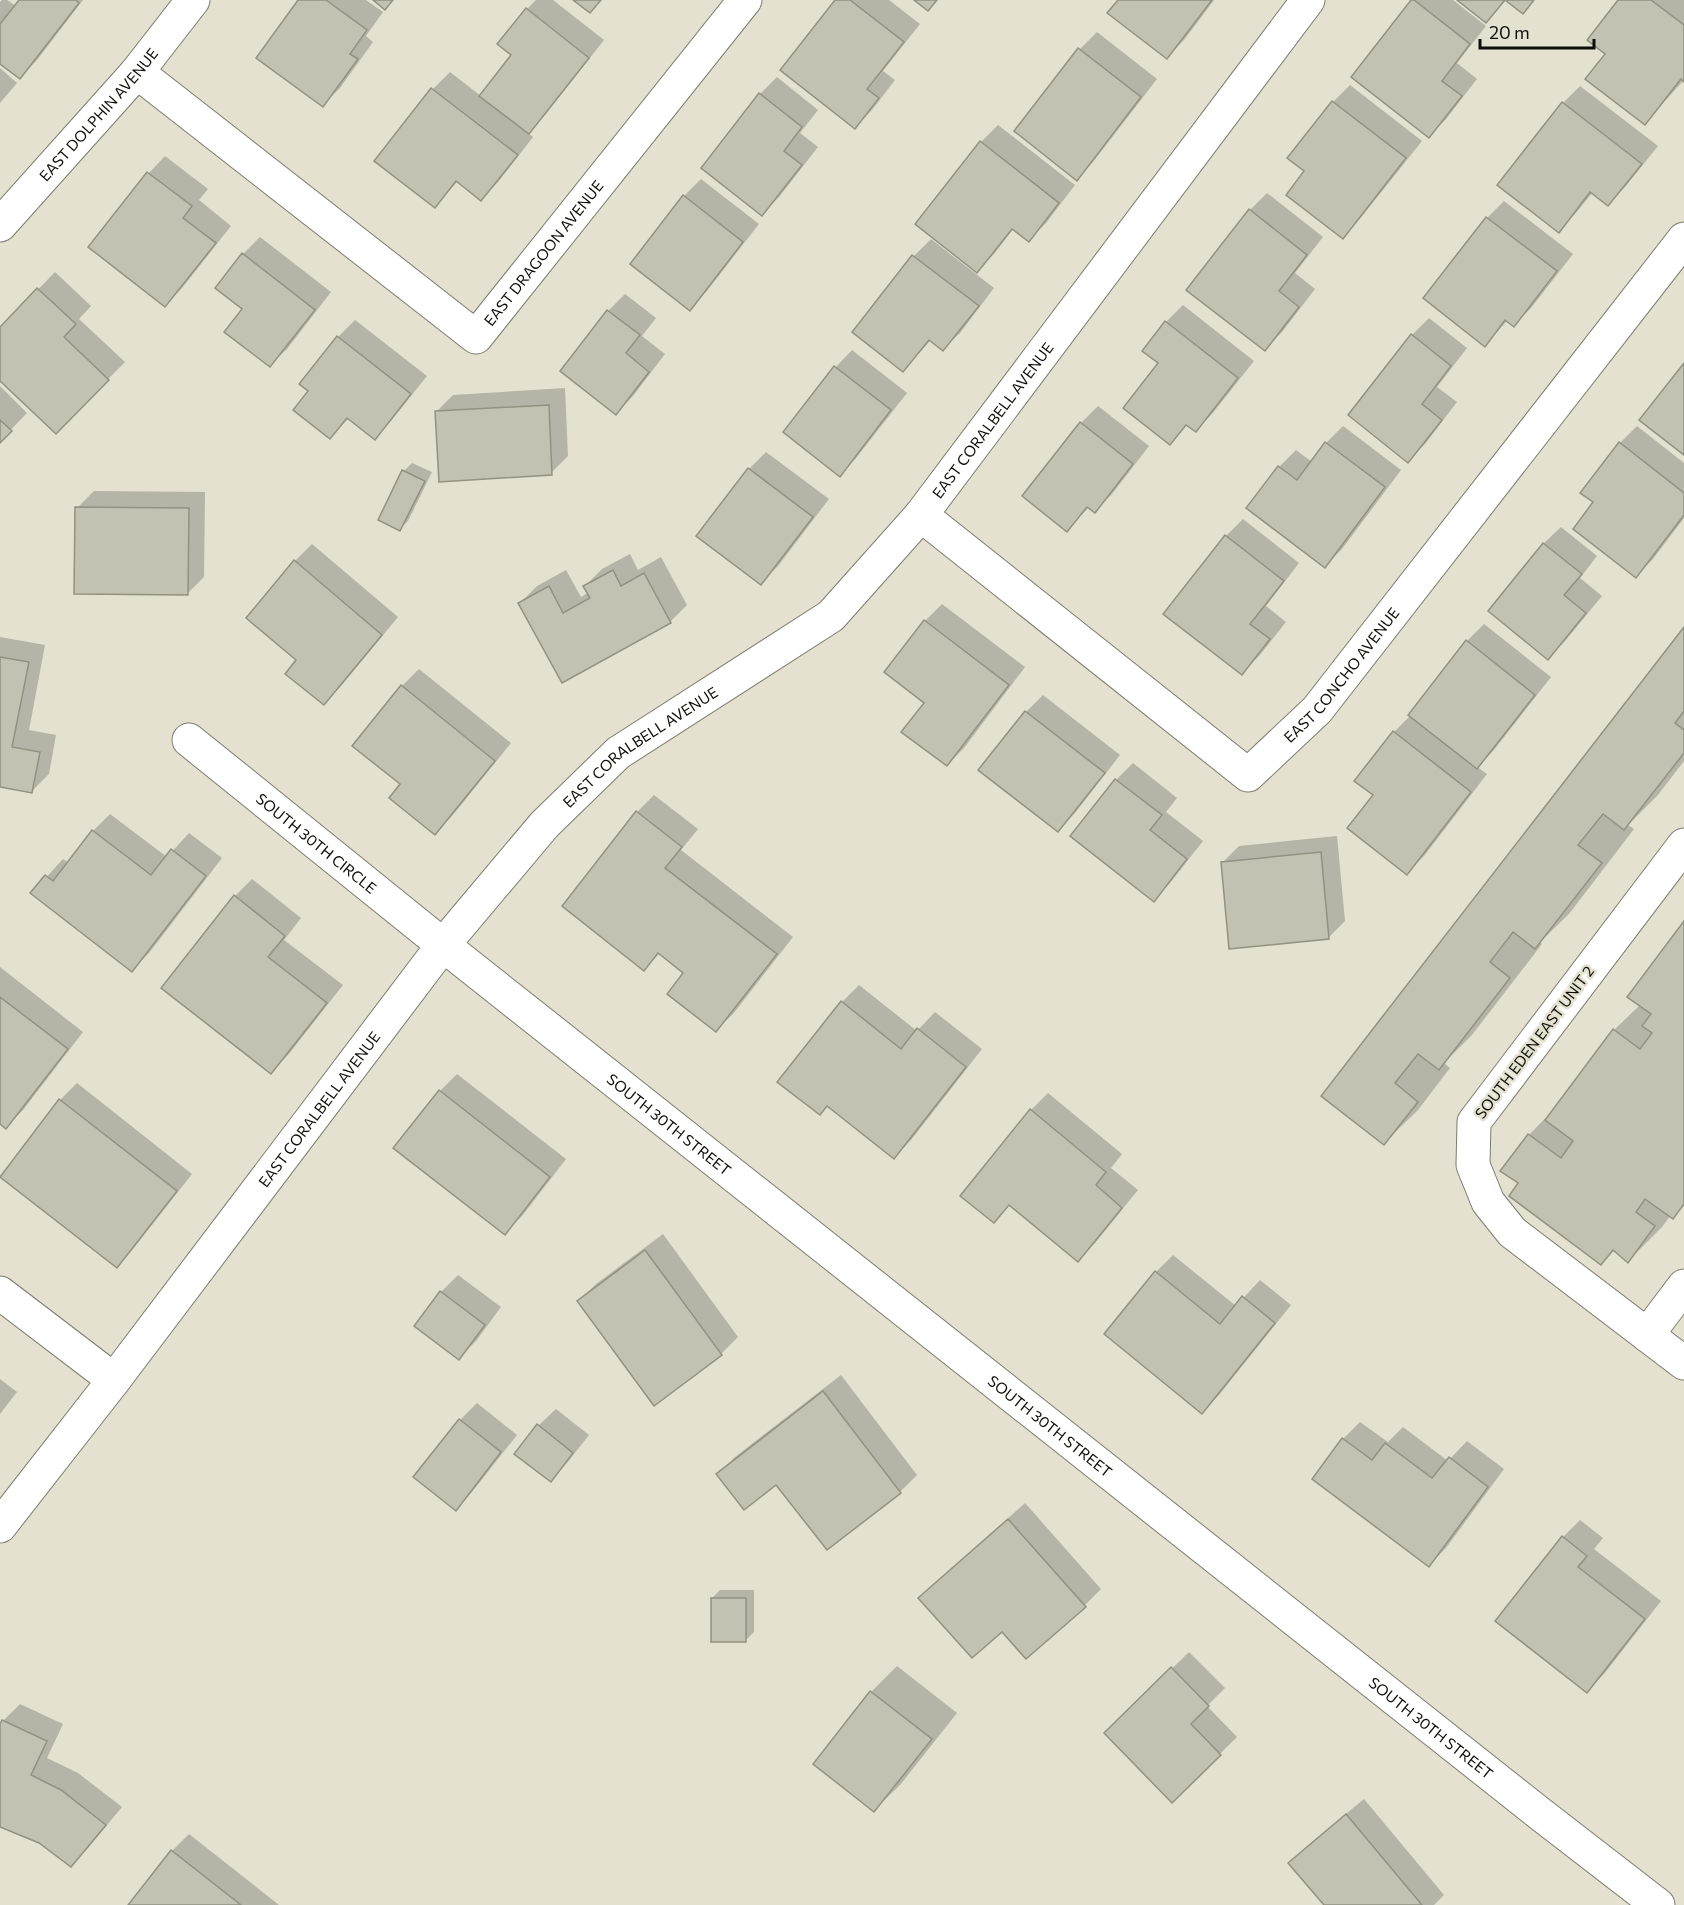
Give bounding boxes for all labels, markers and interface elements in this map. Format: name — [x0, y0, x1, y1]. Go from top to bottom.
scale bar — [1480, 12, 1594, 50]
text: 20 m — [1489, 21, 1530, 43]
street label: EAST DOLPHIN AVENUE — [35, 44, 161, 184]
street label: EAST DRAGOON AVENUE — [480, 176, 607, 329]
street label: EAST CORALBELL AVENUE — [928, 339, 1057, 502]
street label: EAST CONCHO AVENUE — [1280, 604, 1403, 746]
street label: EAST CORALBELL AVENUE — [559, 682, 721, 811]
street label: SOUTH 30TH CIRCLE — [253, 789, 381, 897]
street label: SOUTH EDEN EAST UNIT 2 — [1471, 962, 1597, 1122]
street label: EAST CORALBELL AVENUE — [254, 1028, 384, 1190]
street label: SOUTH 30TH STREET — [604, 1070, 735, 1179]
street label: SOUTH 30TH STREET — [985, 1371, 1116, 1481]
street label: SOUTH 30TH STREET — [1366, 1673, 1497, 1782]

